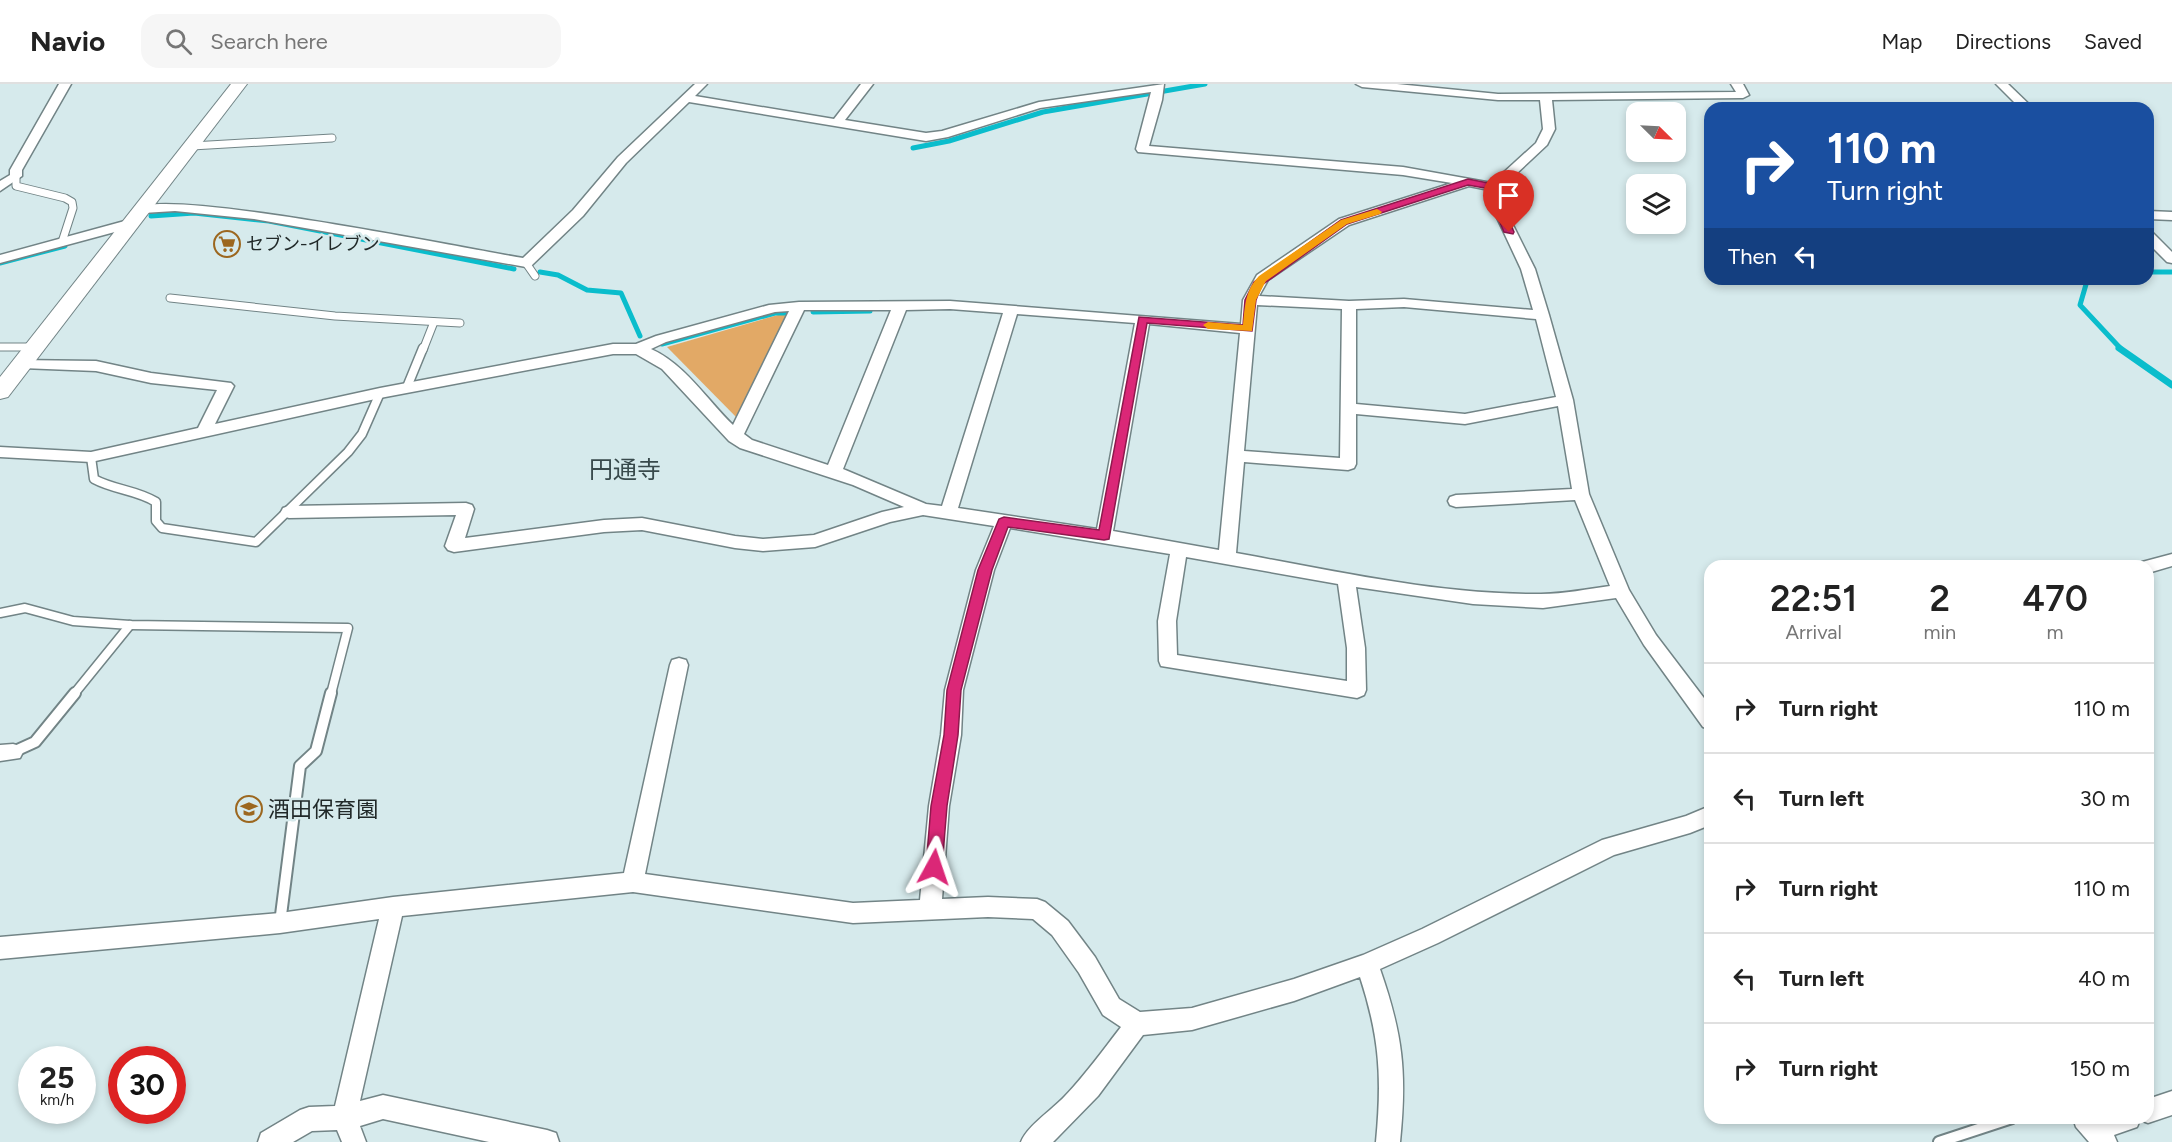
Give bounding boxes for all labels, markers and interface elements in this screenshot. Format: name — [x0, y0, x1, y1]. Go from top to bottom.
search box — [141, 14, 561, 68]
text: Navio — [30, 24, 105, 58]
icon: search — [162, 25, 195, 58]
text: Search here — [210, 28, 328, 55]
text: Map — [1881, 29, 1922, 54]
text: Directions — [1955, 29, 2051, 54]
text: Saved — [2084, 29, 2142, 54]
north arrow — [1626, 102, 1686, 162]
map controls — [1626, 102, 1686, 234]
text: 110 m — [1827, 123, 1936, 174]
icon: right — [1728, 126, 1806, 204]
pin — [1483, 170, 1534, 232]
button: layers — [1626, 174, 1686, 234]
text: Turn right — [1827, 174, 1943, 207]
icon: arrive — [1492, 179, 1525, 212]
supermarket icon: セブン-イレブン — [212, 229, 242, 259]
place label: セブン-イレブン — [246, 233, 380, 255]
icon: left — [1789, 240, 1822, 273]
text: Then — [1728, 243, 1777, 270]
district label: 円通寺 — [589, 455, 661, 484]
text: 22:51 — [1770, 577, 1857, 620]
text: 2 — [1930, 577, 1950, 620]
text: 470 — [2022, 577, 2088, 620]
text: Arrival — [1785, 620, 1842, 644]
text: min — [1923, 620, 1956, 644]
text: m — [2047, 620, 2064, 644]
icon: right — [1728, 692, 1761, 725]
text: Turn right — [1779, 695, 1878, 722]
text: 110 m — [2074, 695, 2130, 722]
icon: left — [1728, 782, 1761, 815]
text: Turn left — [1779, 785, 1865, 812]
text: 30 m — [2080, 785, 2130, 812]
school or university icon: 酒田保育園 — [234, 794, 264, 824]
place label: 酒田保育園 — [268, 796, 378, 823]
position arrow — [902, 835, 966, 899]
icon: right — [1728, 872, 1761, 905]
text: Turn right — [1779, 875, 1878, 902]
text: 110 m — [2074, 875, 2130, 902]
icon: left — [1728, 962, 1761, 995]
text: Turn left — [1779, 965, 1865, 992]
text: 40 m — [2078, 965, 2130, 992]
speed limit sign: 30 — [108, 1046, 186, 1124]
icon: right — [1728, 1052, 1761, 1085]
text: Turn right — [1779, 1055, 1878, 1082]
text: 150 m — [2070, 1055, 2130, 1082]
text: 25 — [40, 1059, 74, 1096]
text: km/h — [40, 1091, 74, 1109]

